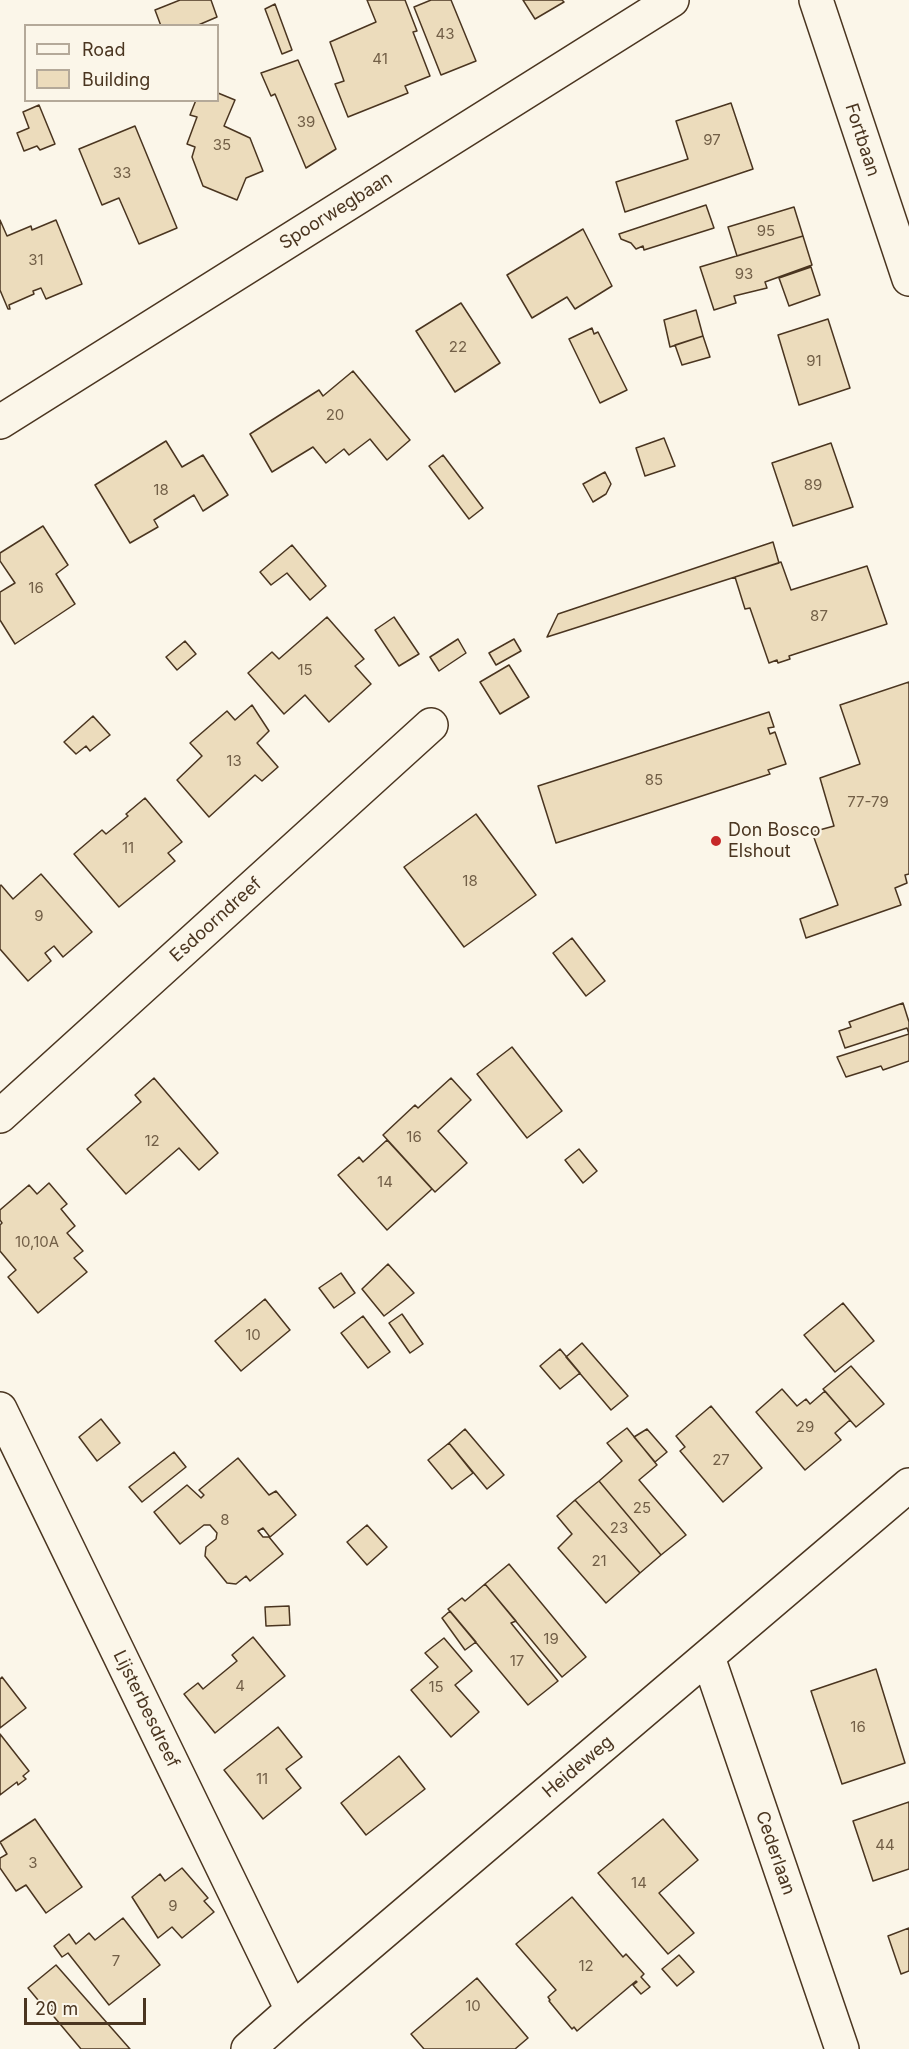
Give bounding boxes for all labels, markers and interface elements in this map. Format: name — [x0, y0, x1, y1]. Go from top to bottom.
legend — [24, 24, 219, 102]
house number: 43 — [436, 25, 454, 43]
text: Road — [82, 39, 125, 60]
house number: 41 — [372, 50, 388, 68]
text: Building — [82, 69, 150, 90]
street label: Fortbaan — [840, 101, 884, 179]
house number: 39 — [297, 113, 315, 131]
house number: 97 — [703, 131, 721, 149]
house number: 35 — [213, 136, 231, 154]
house number: 33 — [113, 164, 131, 182]
street label: Spoorwegbaan — [276, 168, 396, 254]
house number: 95 — [757, 222, 775, 240]
house number: 31 — [28, 251, 44, 269]
house number: 93 — [735, 265, 753, 283]
house number: 22 — [449, 338, 467, 356]
house number: 91 — [806, 352, 822, 370]
house number: 20 — [326, 406, 344, 424]
house number: 89 — [804, 476, 822, 494]
house number: 18 — [153, 481, 169, 499]
house number: 16 — [28, 579, 44, 597]
house number: 87 — [810, 607, 828, 625]
house number: 15 — [297, 661, 313, 679]
house number: 13 — [226, 752, 242, 770]
house number: 85 — [645, 771, 663, 789]
house number: 77-79 — [847, 793, 889, 811]
place label: Don Bosco Elshout — [728, 820, 821, 862]
marker: Don Bosco Elshout — [709, 834, 723, 848]
house number: 11 — [122, 839, 134, 857]
house number: 18 — [462, 872, 478, 890]
street label: Esdoorndreef — [166, 873, 266, 967]
house number: 9 — [34, 907, 44, 925]
house number: 16 — [406, 1128, 422, 1146]
house number: 12 — [144, 1132, 160, 1150]
house number: 14 — [377, 1173, 393, 1191]
house number: 10,10A — [15, 1233, 59, 1251]
house number: 10 — [245, 1326, 261, 1344]
house number: 29 — [796, 1418, 814, 1436]
house number: 27 — [712, 1451, 730, 1469]
house number: 25 — [633, 1499, 651, 1517]
house number: 8 — [220, 1511, 230, 1529]
house number: 23 — [610, 1519, 628, 1537]
house number: 21 — [591, 1552, 607, 1570]
house number: 19 — [543, 1630, 559, 1648]
street label: Lijsterbesdreef — [108, 1647, 184, 1771]
house number: 17 — [510, 1652, 524, 1670]
house number: 4 — [235, 1677, 245, 1695]
house number: 15 — [428, 1678, 444, 1696]
house number: 16 — [850, 1718, 866, 1736]
street label: Heideweg — [538, 1731, 618, 1803]
house number: 11 — [256, 1770, 268, 1788]
street label: Cederlaan — [751, 1808, 799, 1898]
house number: 44 — [875, 1836, 895, 1854]
house number: 3 — [28, 1854, 38, 1872]
house number: 14 — [631, 1874, 647, 1892]
house number: 9 — [168, 1897, 178, 1915]
house number: 7 — [112, 1952, 120, 1970]
house number: 12 — [578, 1957, 594, 1975]
scale bar — [27, 1986, 148, 2024]
house number: 10 — [465, 1997, 481, 2015]
text: 20 m — [35, 1998, 78, 2019]

